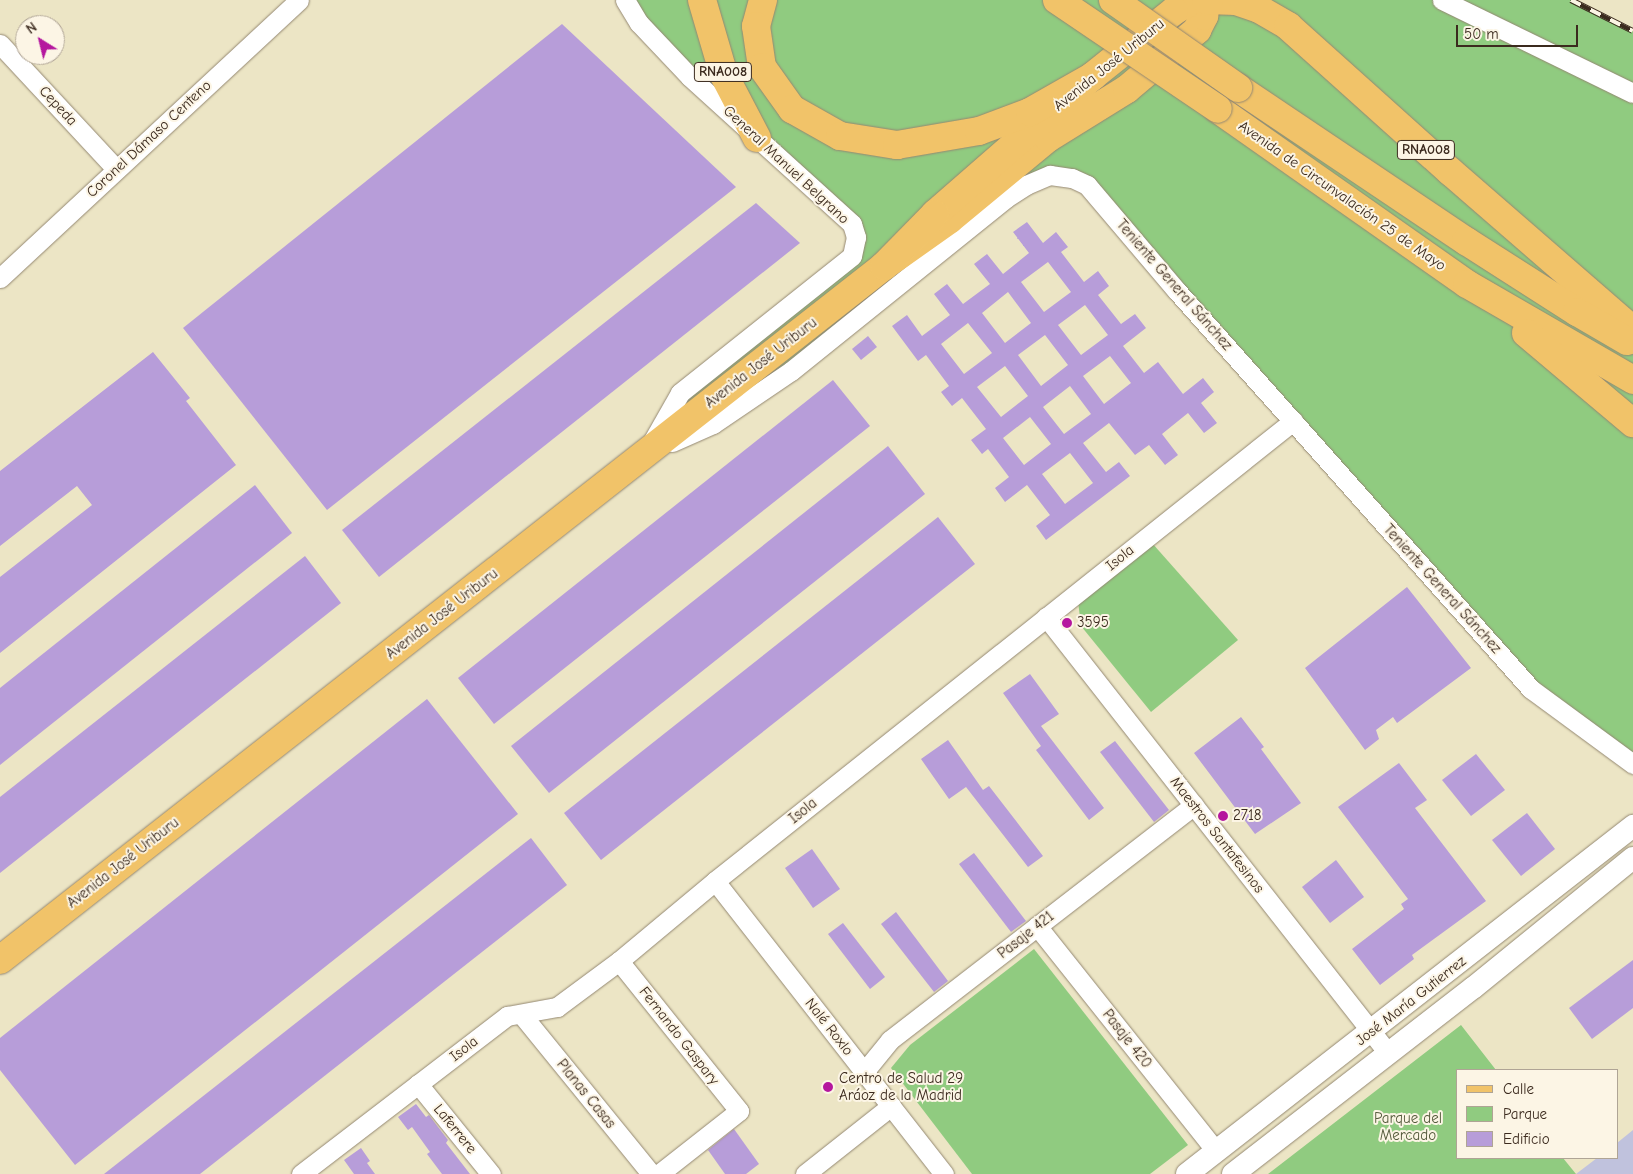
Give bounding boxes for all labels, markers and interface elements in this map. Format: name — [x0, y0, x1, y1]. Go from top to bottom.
north arrow — [15, 15, 65, 65]
street label: Avenida José Uriburu — [1050, 15, 1168, 115]
scale bar — [1458, 15, 1580, 47]
text: N — [23, 19, 40, 38]
text: 50 m — [1464, 25, 1499, 43]
road number: RNA008 — [693, 61, 753, 84]
street label: Coronel Dámaso Centeno — [83, 77, 215, 201]
street label: Cepeda — [35, 82, 81, 130]
street label: General Manuel Belgrano — [719, 102, 853, 228]
street label: Avenida de Circunvalación 25 de Mayo — [1235, 117, 1449, 275]
road number: RNA008 — [1396, 138, 1456, 162]
street label: Teniente General Sánchez — [1112, 216, 1236, 354]
street label: Avenida José Uriburu — [701, 314, 821, 412]
street label: Teniente General Sánchez — [1379, 521, 1505, 657]
street label: Isola — [1102, 541, 1138, 575]
street label: Avenida José Uriburu — [382, 565, 502, 663]
place label: 3595 — [1077, 614, 1109, 632]
marker: 3595 — [1061, 617, 1073, 629]
street label: Maestros Santafesinos — [1166, 773, 1268, 897]
street label: Isola — [785, 794, 821, 828]
place label: 2718 — [1233, 807, 1262, 825]
marker: 2718 — [1217, 810, 1229, 822]
street label: Avenida José Uriburu — [63, 814, 183, 912]
street label: Pasaje 421 — [994, 907, 1058, 963]
street label: José María Gutierrez — [1352, 952, 1470, 1050]
street label: Fernando Gaspary — [635, 983, 723, 1089]
street label: Nalé Roxlo — [801, 995, 857, 1059]
street label: Pasaje 420 — [1098, 1006, 1156, 1072]
street label: Isola — [446, 1032, 482, 1066]
street label: Planas Casas — [553, 1056, 619, 1132]
place label: Centro de Salud 29 Aráoz de la Madrid — [839, 1069, 963, 1104]
legend — [1456, 1069, 1618, 1159]
marker: Centro de Salud 29 Aráoz de la Madrid — [821, 1080, 835, 1094]
text: Calle — [1503, 1080, 1534, 1098]
street label: Laferrere — [430, 1101, 480, 1157]
text: Parque — [1503, 1105, 1547, 1123]
park label: Parque del Mercado — [1374, 1109, 1442, 1144]
text: Edificio — [1503, 1130, 1550, 1148]

